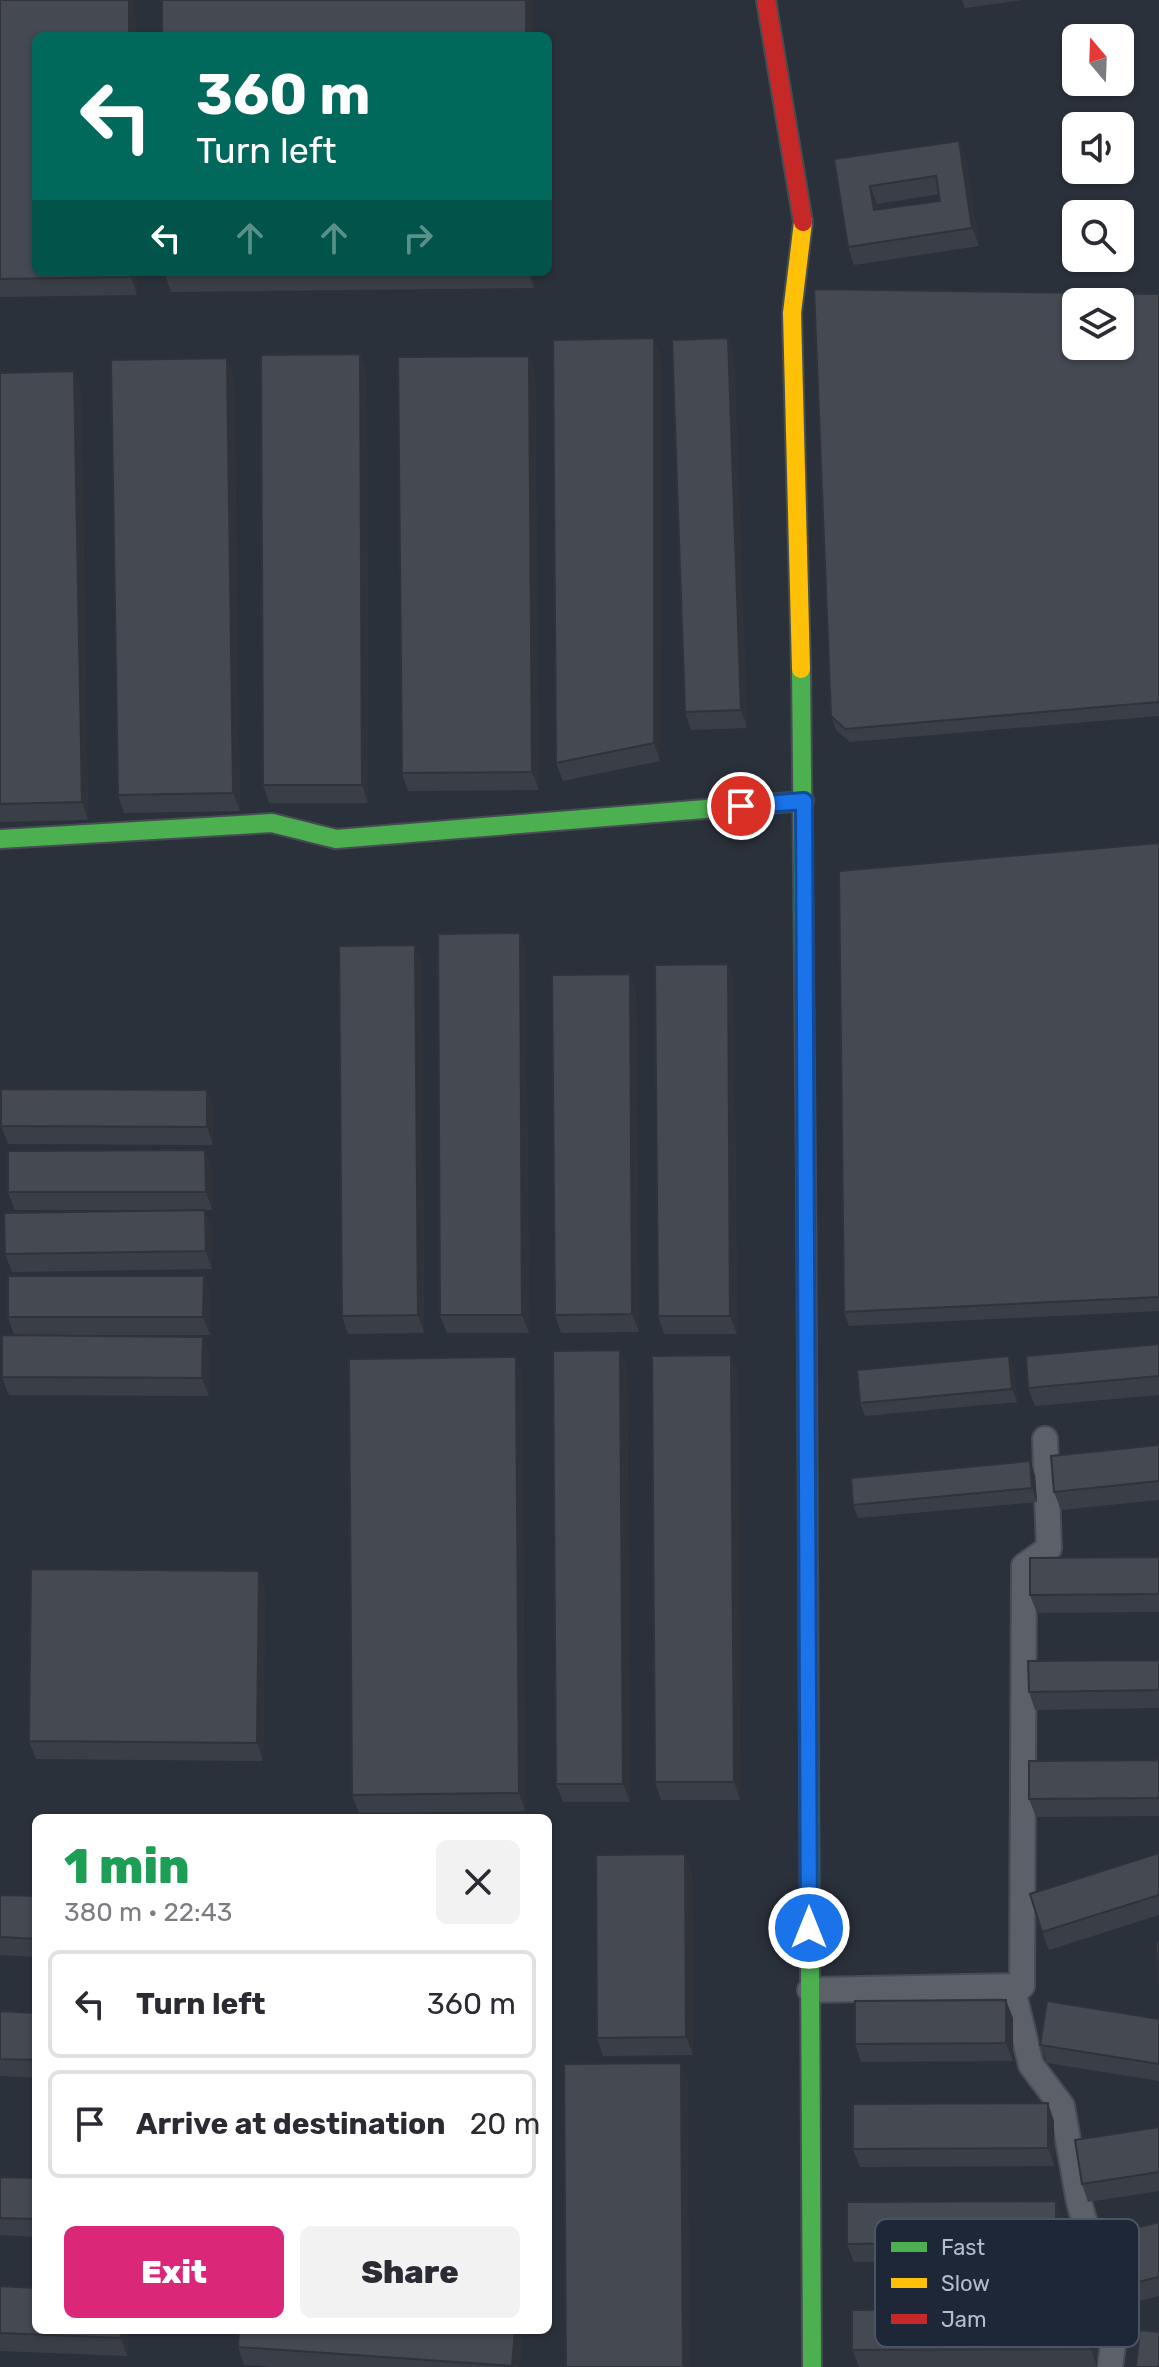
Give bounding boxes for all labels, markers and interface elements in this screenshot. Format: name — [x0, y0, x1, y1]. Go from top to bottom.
north arrow — [1062, 24, 1134, 96]
map controls — [1062, 24, 1134, 360]
text: 360 m — [196, 62, 371, 128]
icon: left — [64, 64, 168, 168]
button: sound — [1062, 112, 1134, 184]
text: Turn left — [196, 129, 337, 172]
button: search — [1062, 200, 1134, 272]
icon: left — [144, 216, 188, 260]
icon: ahead — [228, 216, 272, 260]
icon: ahead — [312, 216, 356, 260]
icon: right — [396, 216, 440, 260]
button: layers — [1062, 288, 1134, 360]
pin — [707, 772, 775, 840]
icon: arrive — [719, 784, 763, 828]
text: 1 min — [64, 1838, 190, 1895]
button: close — [436, 1840, 520, 1924]
position arrow — [767, 1886, 851, 1970]
text: 380 m · 22:43 — [64, 1897, 232, 1928]
icon: left — [68, 1982, 112, 2026]
text: Turn left — [136, 1986, 266, 2022]
text: 360 m — [427, 1986, 516, 2022]
icon: arrive — [68, 2102, 112, 2146]
text: Arrive at destination — [136, 2106, 446, 2142]
text: 20 m — [470, 2106, 540, 2142]
legend — [875, 2219, 1139, 2347]
button: Exit — [64, 2226, 284, 2318]
button: Share — [300, 2226, 520, 2318]
text: Fast — [941, 2234, 986, 2261]
text: Slow — [941, 2270, 990, 2297]
text: Jam — [941, 2306, 987, 2333]

